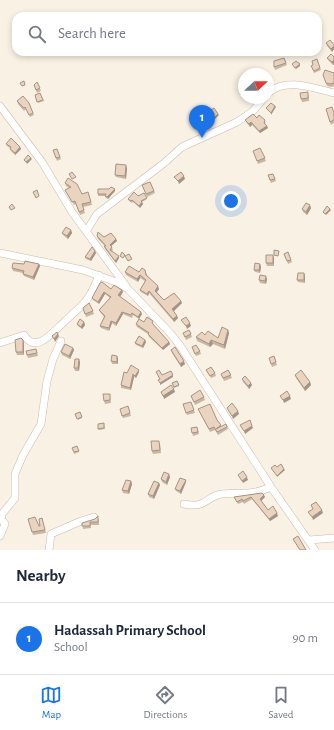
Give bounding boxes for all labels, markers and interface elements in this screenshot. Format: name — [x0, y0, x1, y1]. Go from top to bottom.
search box — [12, 12, 322, 56]
icon: search — [26, 23, 48, 45]
text: Search here — [58, 26, 126, 41]
north arrow — [238, 68, 274, 104]
pin: 1 — [189, 105, 215, 138]
your location — [221, 191, 241, 211]
text: Nearby — [16, 567, 66, 584]
text: Hadassah Primary School — [54, 623, 206, 638]
text: 1 — [27, 632, 31, 645]
text: 90 m — [292, 632, 318, 645]
text: School — [54, 641, 88, 654]
tab: Map — [40, 684, 62, 721]
tab: Directions — [143, 684, 187, 721]
tab: Saved — [268, 684, 293, 721]

